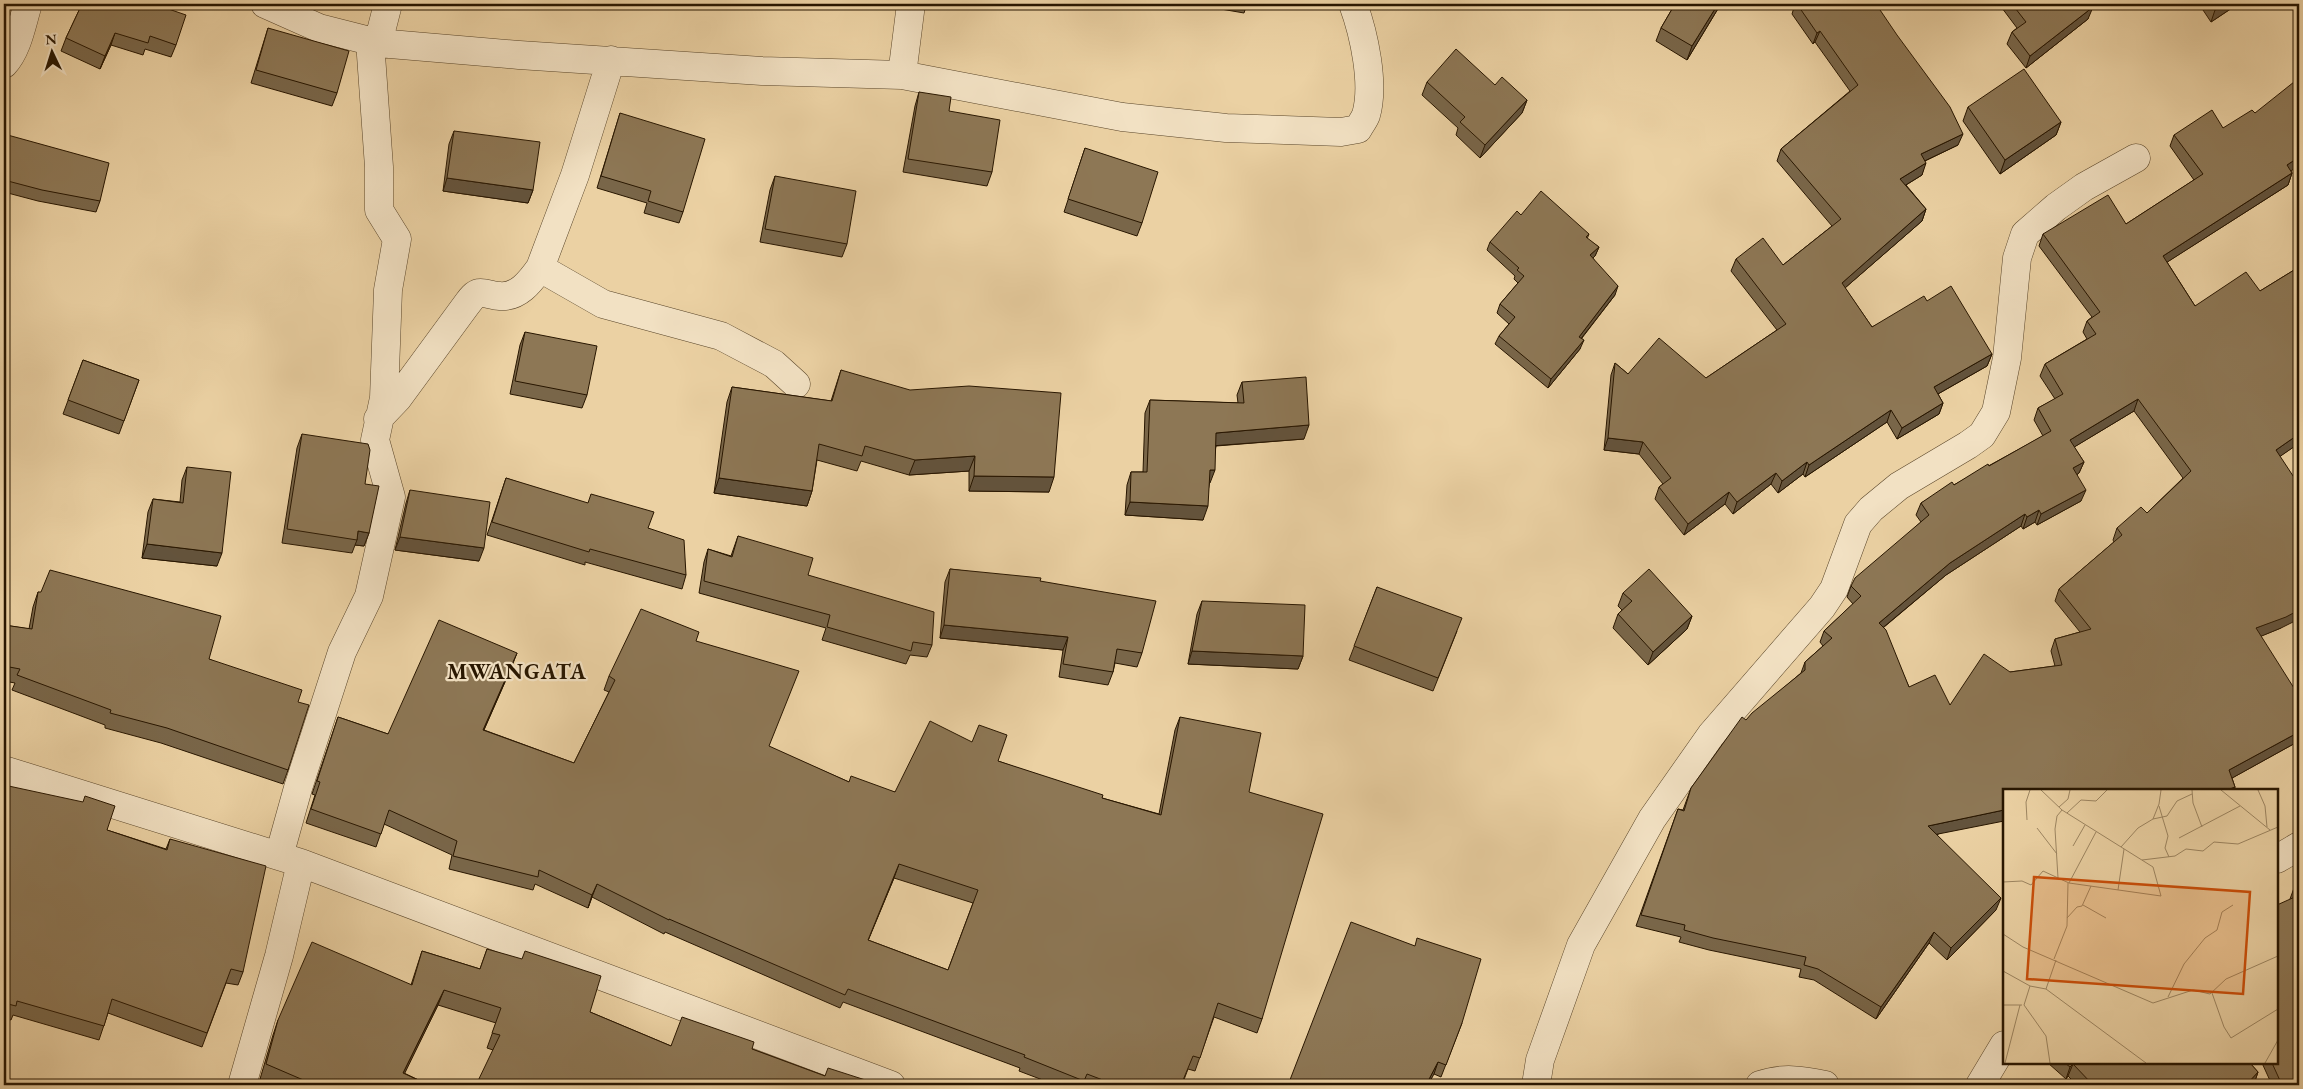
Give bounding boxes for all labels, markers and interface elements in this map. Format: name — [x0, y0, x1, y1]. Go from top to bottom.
north arrow — [28, 28, 78, 78]
text: N — [45, 30, 58, 48]
district label: MWANGATA — [447, 657, 587, 686]
inset map — [2003, 789, 2278, 1064]

